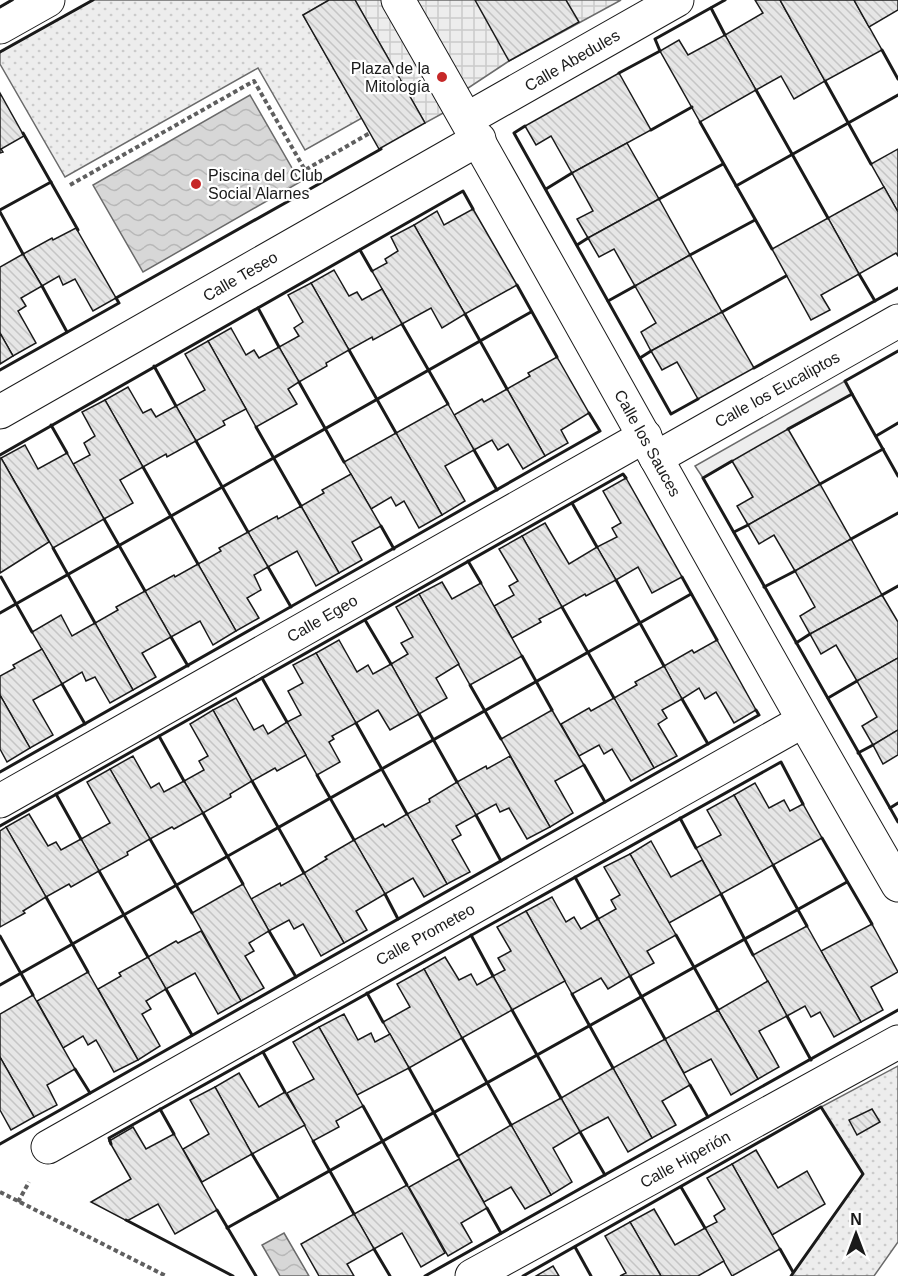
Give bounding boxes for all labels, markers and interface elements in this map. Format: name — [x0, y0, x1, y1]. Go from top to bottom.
street label: Calle Abedules — [522, 26, 623, 94]
place label: Plaza de la Mitología — [351, 60, 430, 95]
marker: Plaza de la Mitología — [435, 70, 449, 84]
place label: Piscina del Club Social Alarnes — [208, 167, 323, 202]
marker: Piscina del Club Social Alarnes — [189, 177, 203, 191]
street label: Calle Teseo — [200, 248, 281, 305]
street label: Calle los Eucaliptos — [712, 348, 842, 431]
street label: Calle los Sauces — [611, 387, 684, 499]
street label: Calle Egeo — [284, 591, 360, 645]
street label: Calle Prometeo — [373, 900, 478, 969]
street label: Calle Hiperión — [637, 1128, 733, 1191]
north arrow — [826, 1204, 886, 1264]
text: N — [850, 1211, 862, 1228]

